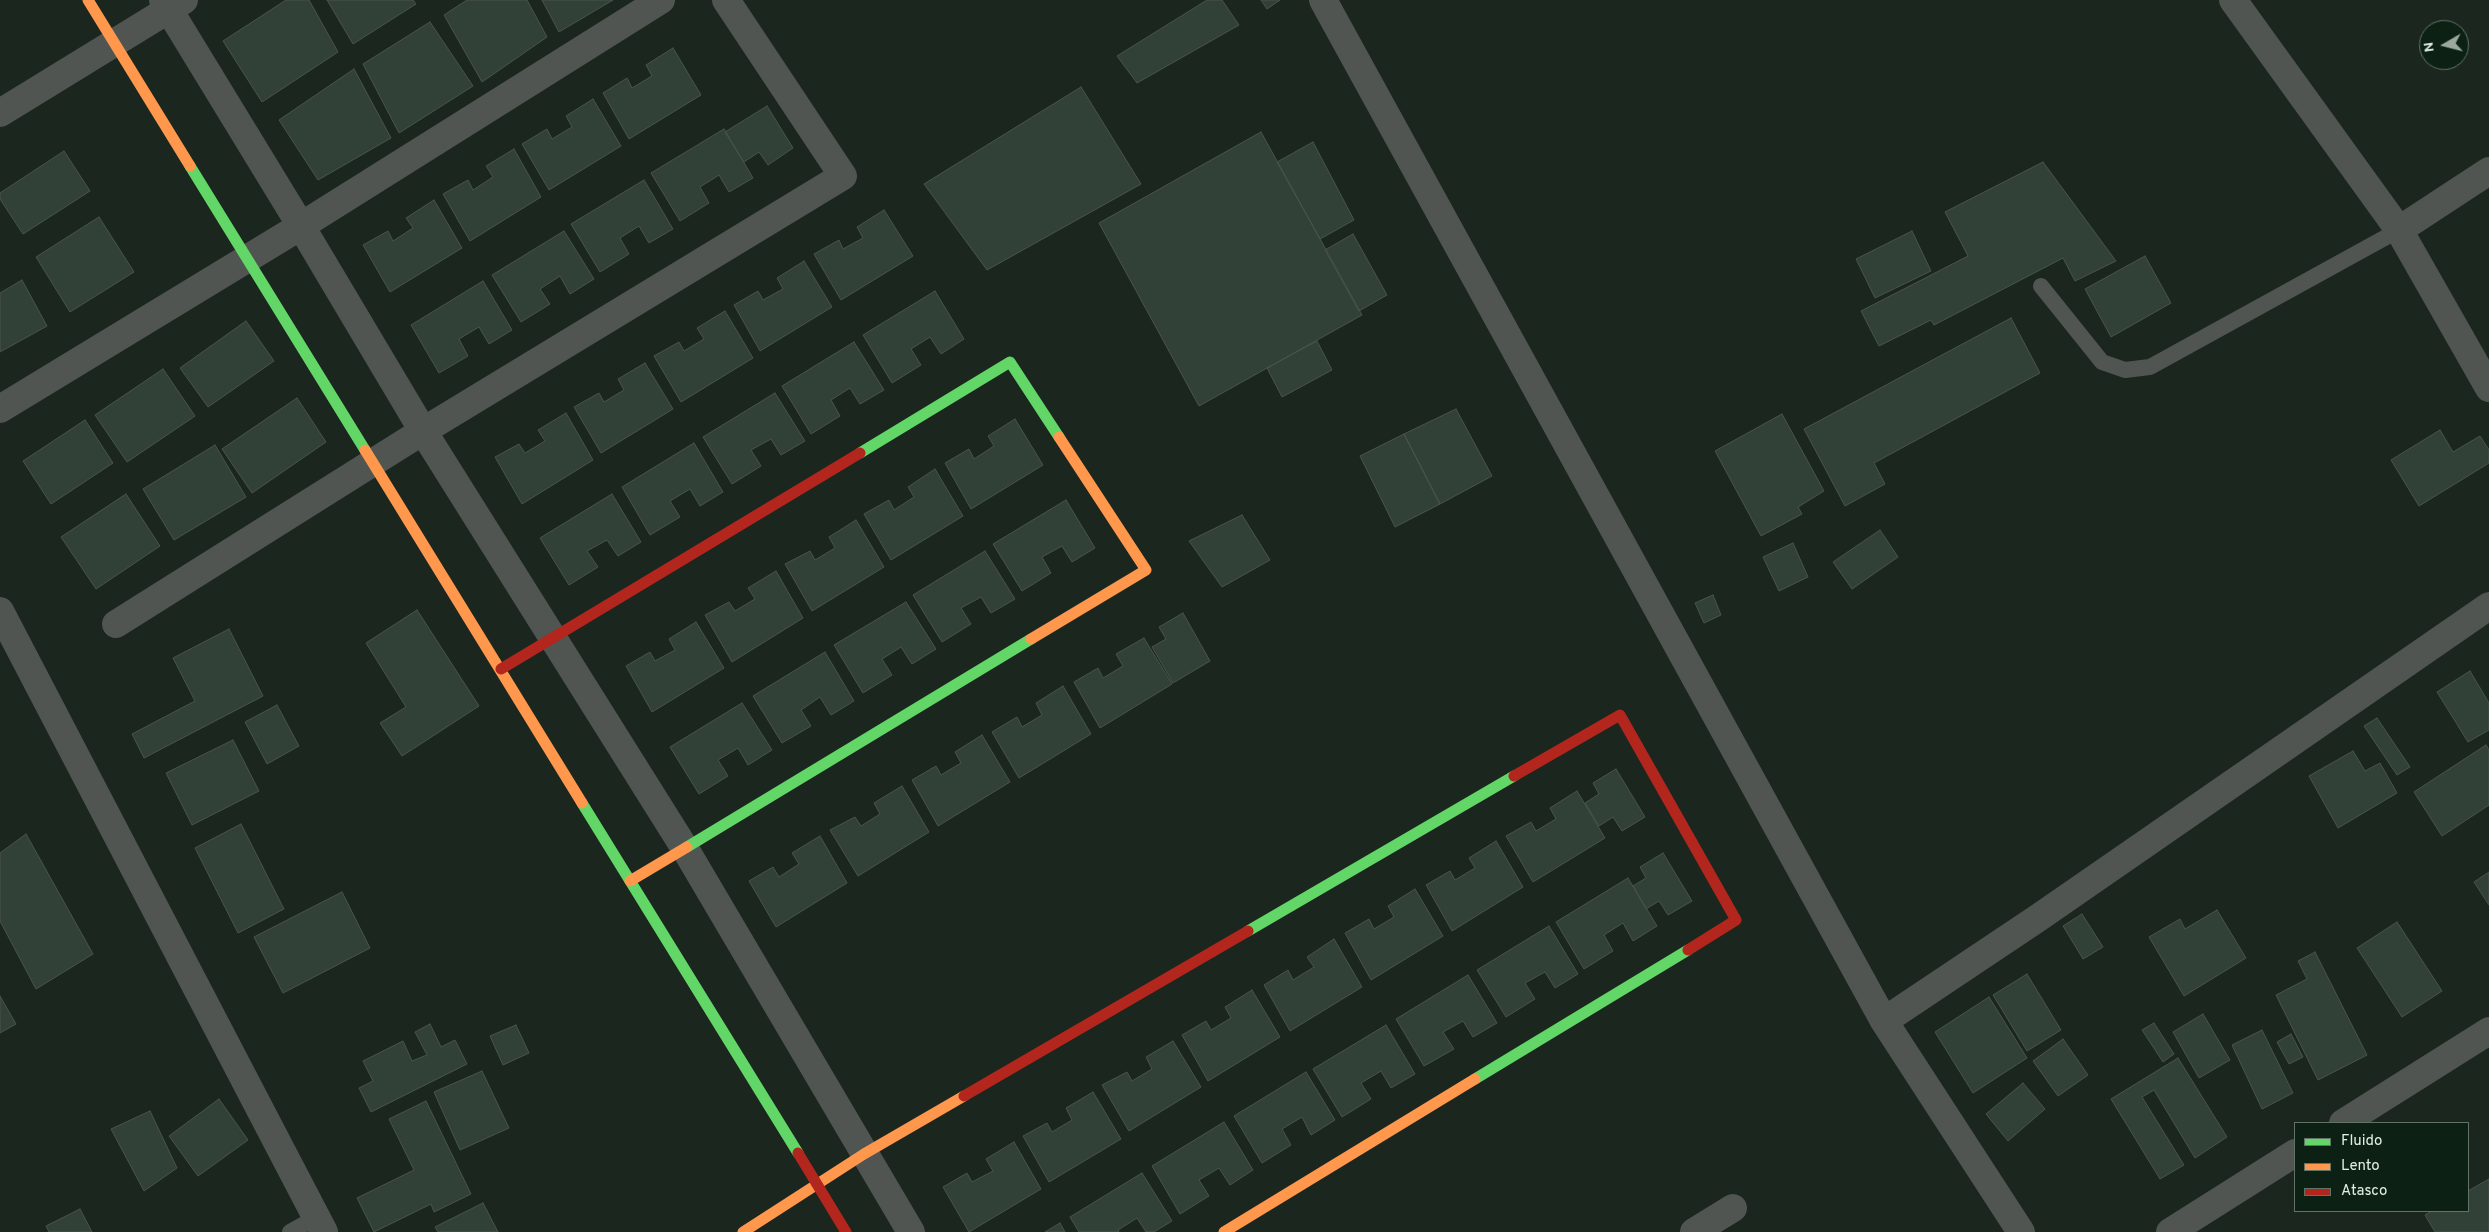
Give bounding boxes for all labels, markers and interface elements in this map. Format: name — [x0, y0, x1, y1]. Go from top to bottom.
north arrow — [2419, 20, 2469, 70]
text: N — [2421, 41, 2439, 53]
legend — [2294, 1122, 2469, 1212]
text: Fluido — [2341, 1132, 2382, 1151]
text: Lento — [2341, 1157, 2380, 1176]
text: Atasco — [2341, 1182, 2387, 1201]

